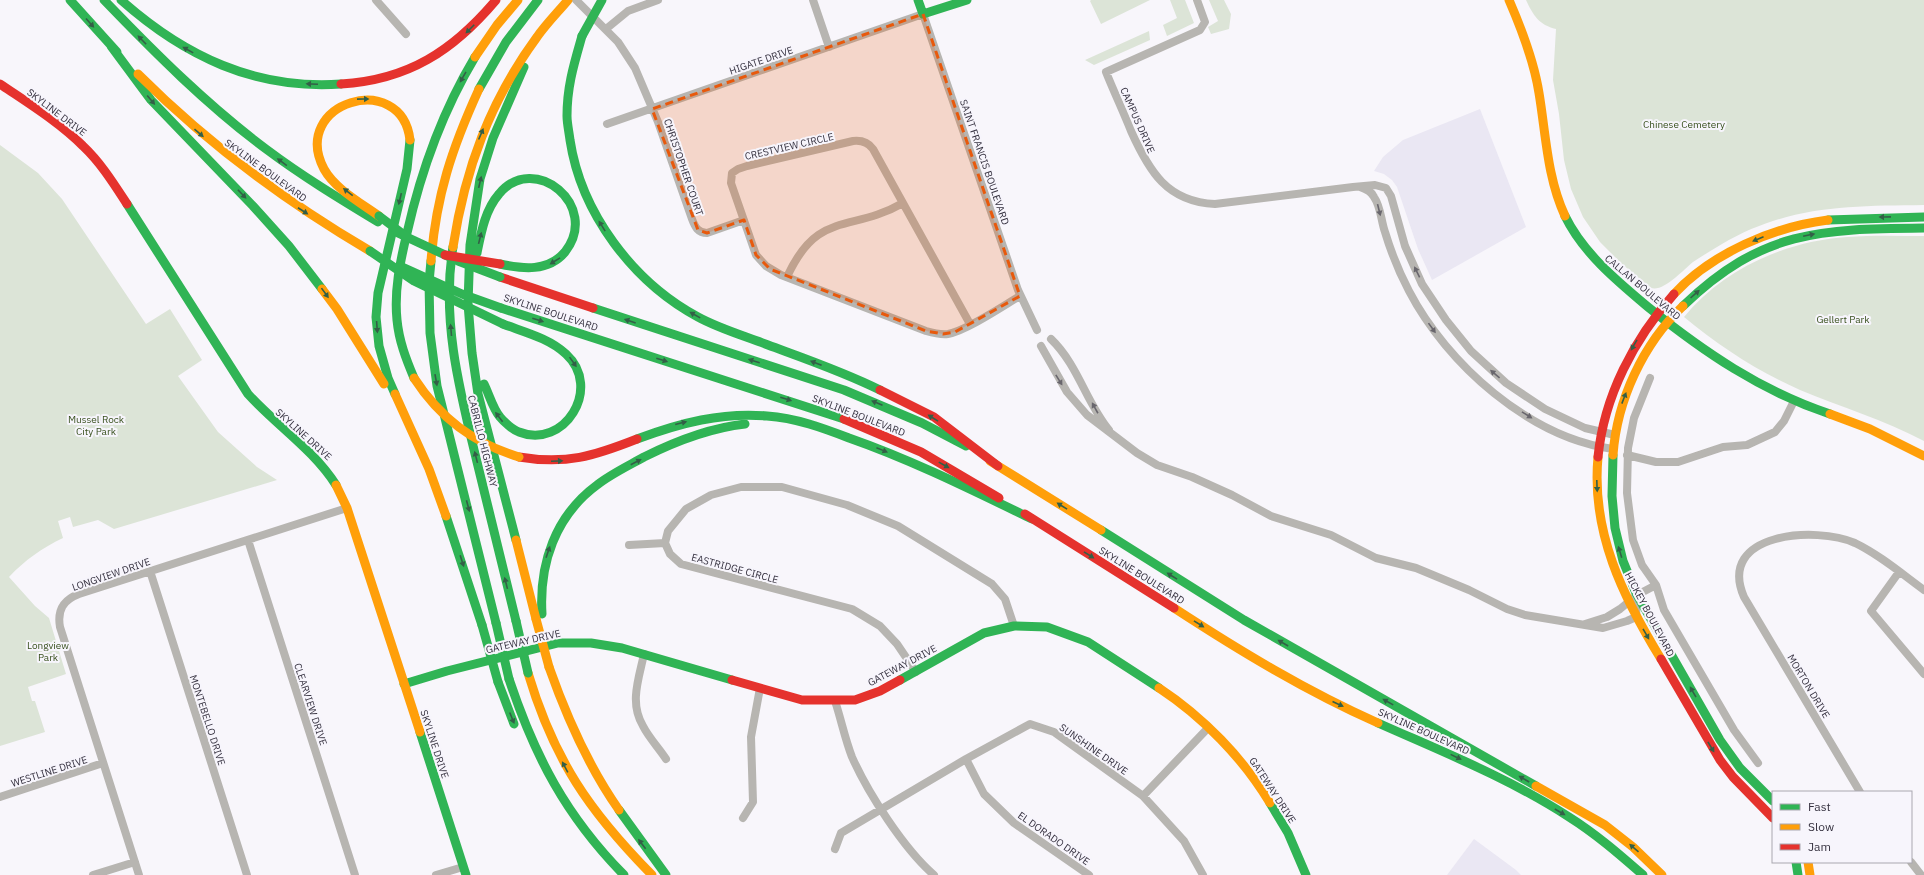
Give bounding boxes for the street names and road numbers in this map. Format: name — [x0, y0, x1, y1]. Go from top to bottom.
street label: HIGATE DRIVE — [727, 43, 795, 77]
street label: CAMPUS DRIVE — [1117, 85, 1158, 155]
street label: SKYLINE DRIVE — [24, 86, 89, 139]
street label: SAINT FRANCIS BOULEVARD — [957, 98, 1012, 227]
street label: CHRISTOPHER COURT — [661, 117, 706, 218]
street label: CRESTVIEW CIRCLE — [743, 130, 835, 163]
street label: SKYLINE BOULEVARD — [222, 136, 310, 205]
street label: CALLAN BOULEVARD — [1602, 252, 1683, 323]
street label: SKYLINE BOULEVARD — [502, 291, 600, 334]
street label: SKYLINE BOULEVARD — [810, 392, 907, 439]
street label: CABRILLO HIGHWAY — [465, 394, 500, 489]
street label: SKYLINE DRIVE — [273, 406, 335, 463]
street label: SKYLINE BOULEVARD — [1097, 544, 1187, 607]
street label: EASTRIDGE CIRCLE — [690, 551, 780, 586]
street label: LONGVIEW DRIVE — [70, 555, 152, 594]
street label: HICKEY BOULEVARD — [1622, 570, 1677, 659]
street label: GATEWAY DRIVE — [484, 627, 562, 656]
street label: GATEWAY DRIVE — [865, 642, 939, 689]
street label: MORTON DRIVE — [1784, 652, 1833, 721]
street label: CLEARVIEW DRIVE — [291, 661, 330, 747]
street label: MONTEBELLO DRIVE — [187, 673, 228, 767]
street label: SKYLINE BOULEVARD — [1376, 705, 1472, 758]
street label: SKYLINE DRIVE — [417, 708, 452, 780]
street label: SUNSHINE DRIVE — [1057, 721, 1131, 778]
street label: WESTLINE DRIVE — [9, 753, 89, 790]
street label: GATEWAY DRIVE — [1246, 755, 1299, 826]
street label: EL DORADO DRIVE — [1015, 809, 1092, 868]

